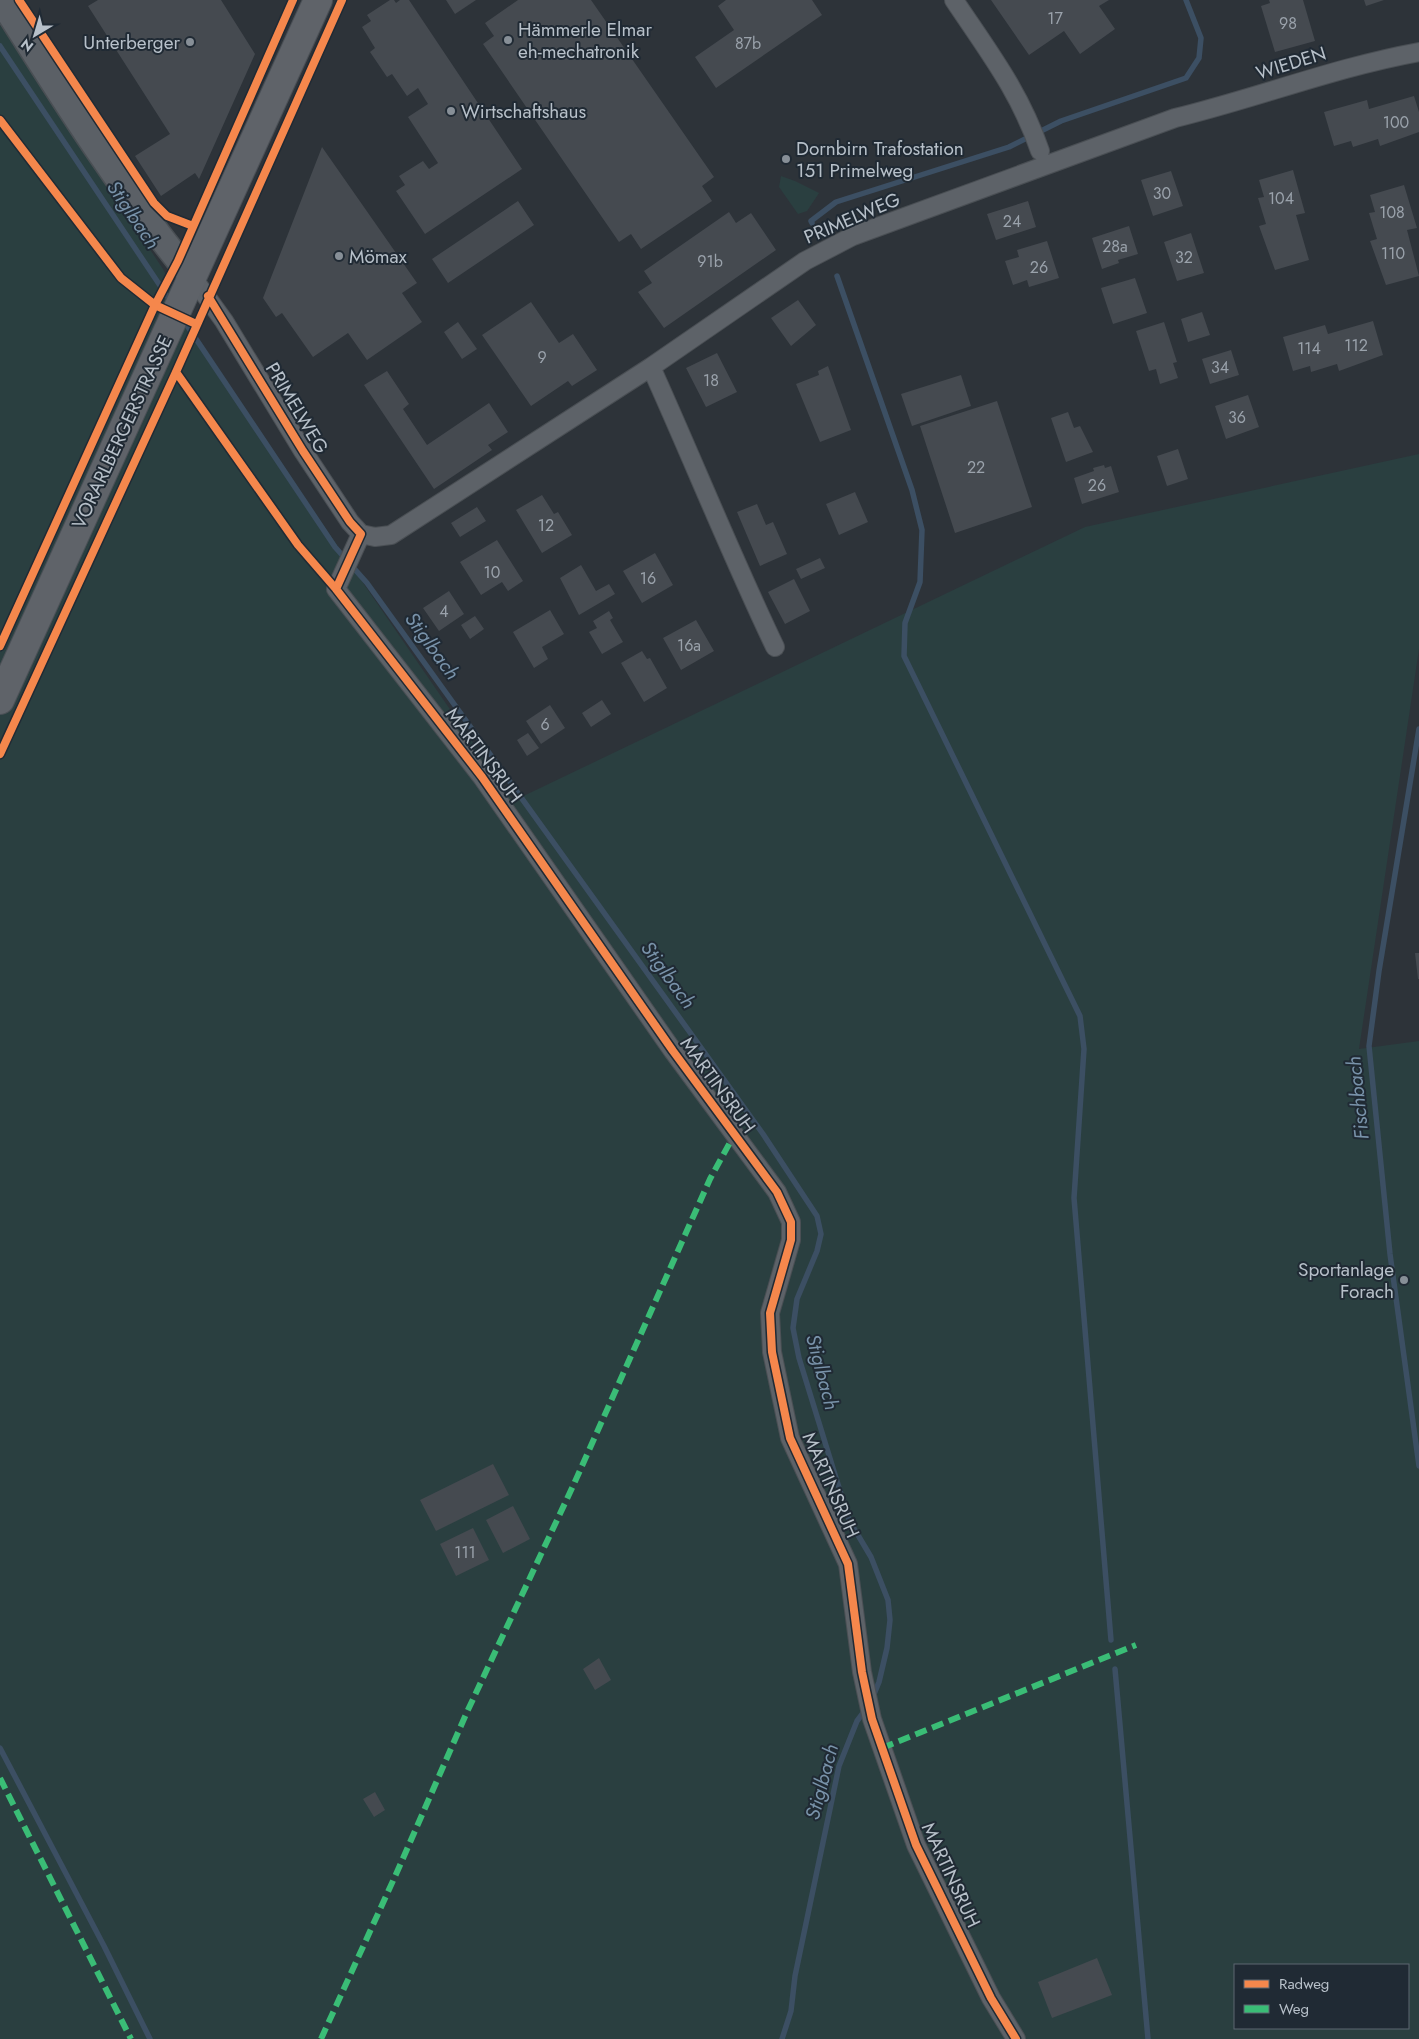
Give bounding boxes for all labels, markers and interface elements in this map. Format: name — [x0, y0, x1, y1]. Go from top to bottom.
house number: 17 — [1047, 7, 1063, 30]
north arrow — [10, 10, 60, 60]
house number: 98 — [1279, 12, 1297, 35]
place label: Hämmerle Elmar eh-mechatronik — [518, 16, 652, 65]
place label: Unterberger — [83, 29, 180, 56]
house number: 87b — [735, 32, 761, 55]
text: N — [16, 34, 38, 57]
marker: Hämmerle Elmar eh-mechatronik — [502, 34, 514, 46]
marker: Unterberger — [184, 36, 196, 48]
street label: WIEDEN — [1253, 40, 1329, 86]
place label: Wirtschaftshaus — [461, 98, 586, 125]
marker: Wirtschaftshaus — [445, 105, 457, 117]
house number: 100 — [1383, 111, 1409, 134]
place label: Dornbirn Trafostation 151 Primelweg — [796, 135, 964, 184]
marker: Dornbirn Trafostation 151 Primelweg — [780, 153, 792, 165]
water label: Stiglbach — [99, 175, 167, 255]
house number: 30 — [1153, 182, 1171, 205]
street label: PRIMELWEG — [800, 186, 904, 250]
house number: 104 — [1268, 187, 1294, 210]
house number: 108 — [1379, 201, 1405, 224]
house number: 24 — [1003, 210, 1021, 233]
house number: 28a — [1102, 235, 1128, 258]
house number: 110 — [1381, 242, 1405, 265]
place label: Mömax — [349, 243, 407, 270]
house number: 32 — [1175, 246, 1193, 269]
marker: Mömax — [333, 250, 345, 262]
house number: 91b — [697, 250, 723, 273]
house number: 26 — [1030, 256, 1048, 279]
street label: VORARLBERGERSTRASSE — [65, 331, 179, 533]
house number: 112 — [1344, 334, 1368, 357]
house number: 114 — [1297, 337, 1321, 360]
house number: 9 — [537, 346, 547, 369]
house number: 34 — [1211, 356, 1229, 379]
street label: PRIMELWEG — [259, 357, 335, 459]
house number: 18 — [703, 369, 719, 392]
house number: 36 — [1228, 406, 1246, 429]
house number: 22 — [967, 456, 985, 479]
house number: 26 — [1088, 474, 1106, 497]
house number: 12 — [538, 514, 554, 537]
house number: 10 — [484, 561, 500, 584]
house number: 16 — [640, 567, 656, 590]
house number: 4 — [439, 600, 449, 623]
water label: Stiglbach — [398, 606, 466, 686]
house number: 16a — [677, 634, 701, 657]
street label: MARTINSRUH — [439, 702, 529, 808]
house number: 6 — [540, 713, 550, 736]
water label: Stiglbach — [634, 935, 702, 1015]
street label: MARTINSRUH — [674, 1031, 762, 1139]
water label: Fischbach — [1339, 1055, 1377, 1141]
place label: Sportanlage Forach — [1298, 1256, 1394, 1305]
marker: Sportanlage Forach — [1398, 1274, 1410, 1286]
water label: Stiglbach — [798, 1331, 846, 1413]
street label: MARTINSRUH — [796, 1428, 866, 1542]
house number: 111 — [454, 1541, 476, 1564]
water label: Stiglbach — [798, 1741, 846, 1823]
street label: MARTINSRUH — [915, 1818, 987, 1932]
legend — [1234, 1964, 1409, 2029]
text: Radweg — [1279, 1973, 1329, 1995]
text: Weg — [1279, 1998, 1309, 2020]

